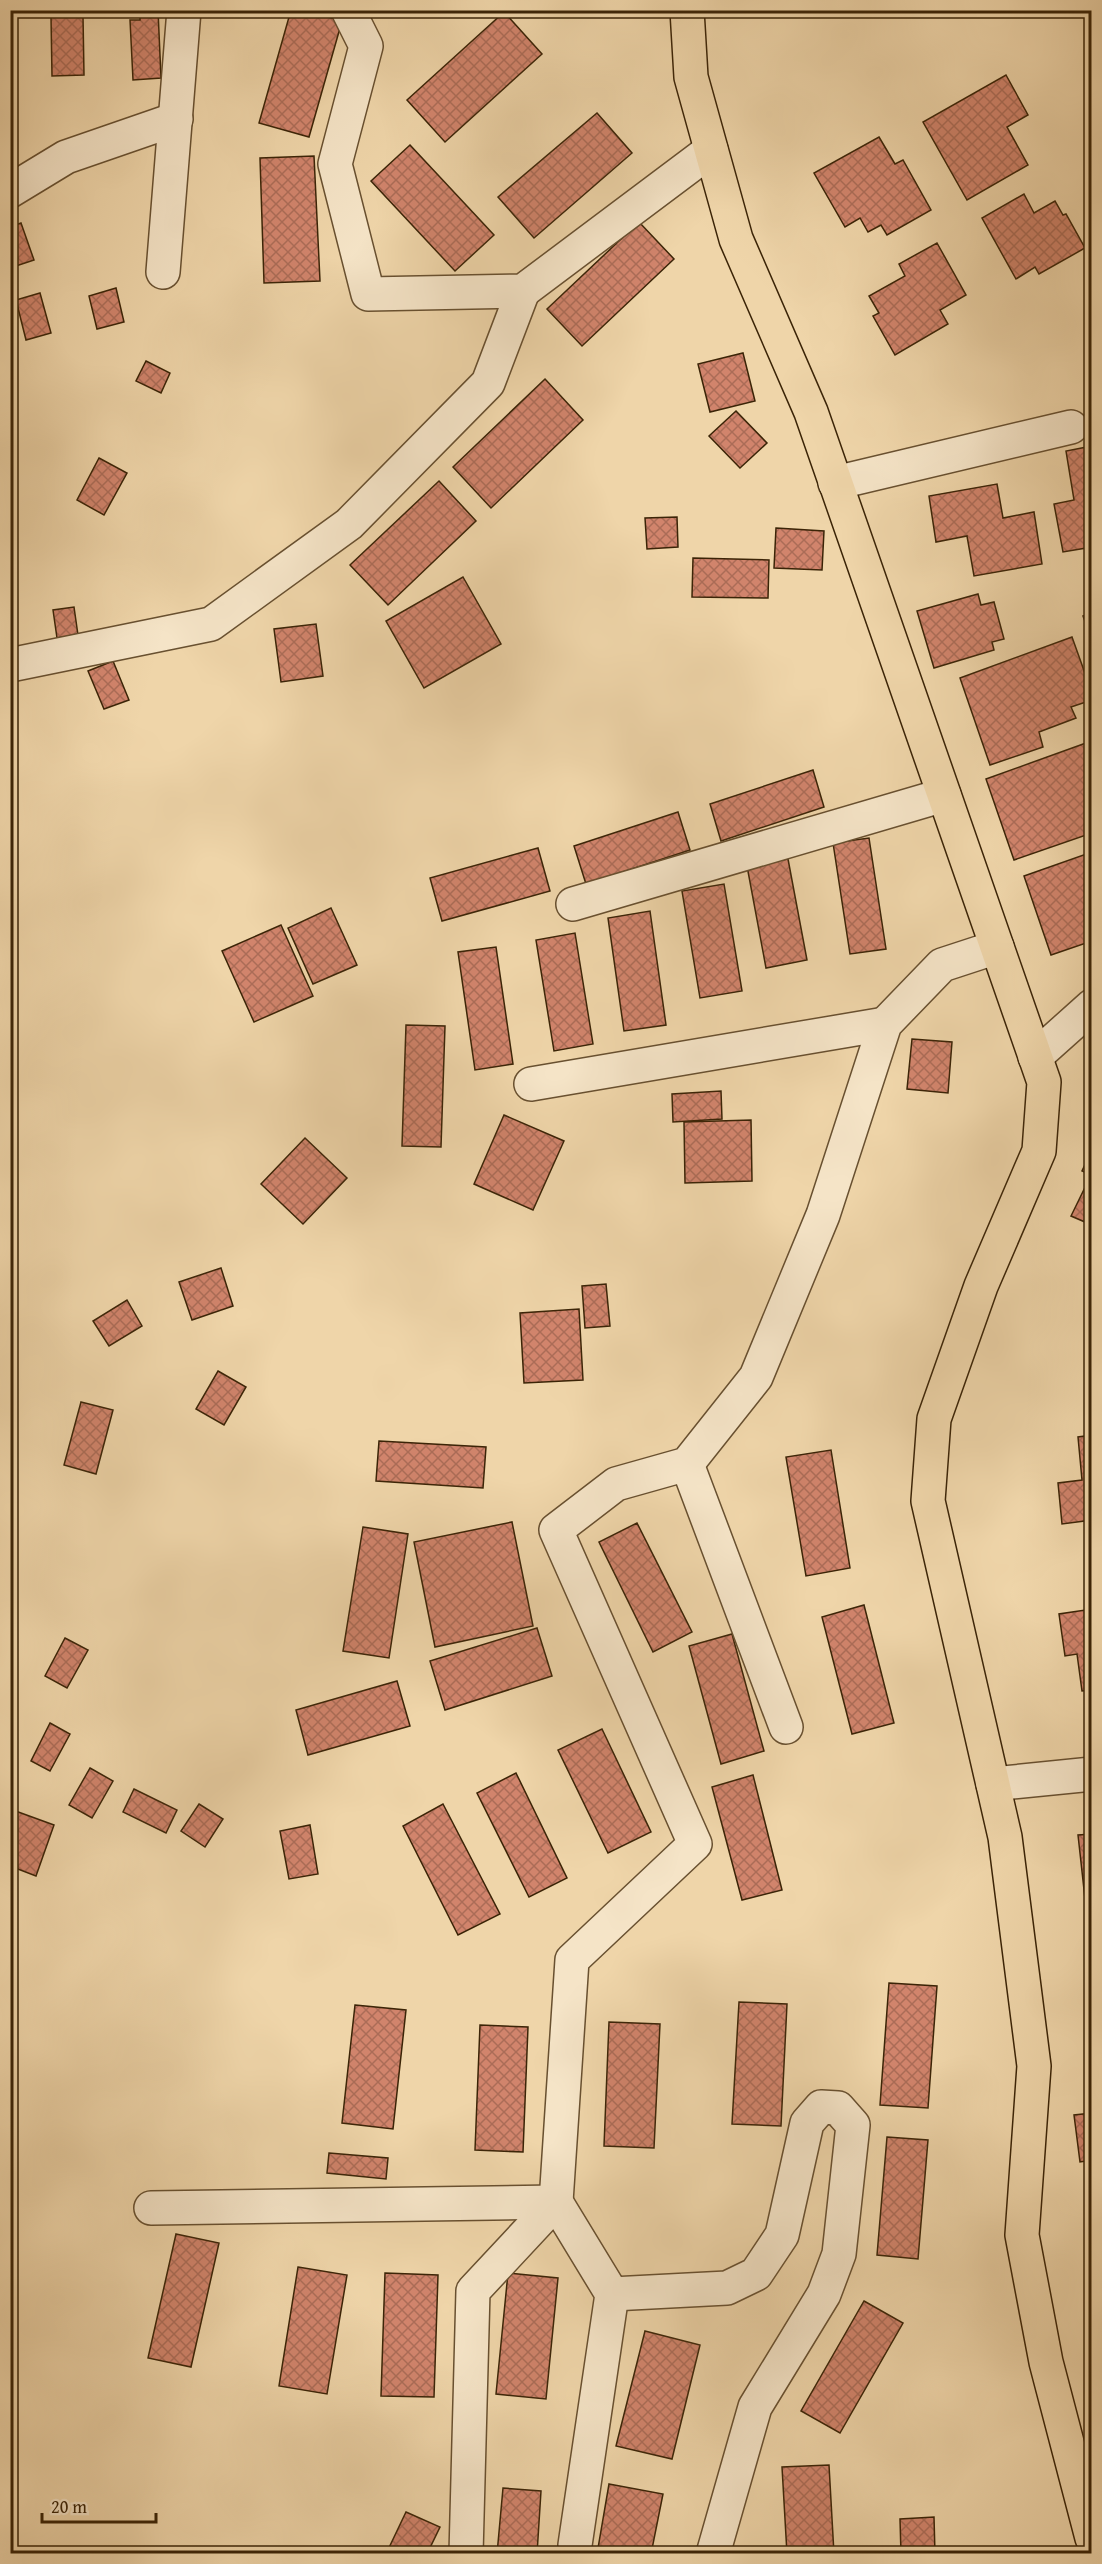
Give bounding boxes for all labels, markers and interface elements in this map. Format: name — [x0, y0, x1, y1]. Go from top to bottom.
scale bar — [42, 2486, 156, 2524]
text: 20 m — [51, 2493, 87, 2520]

